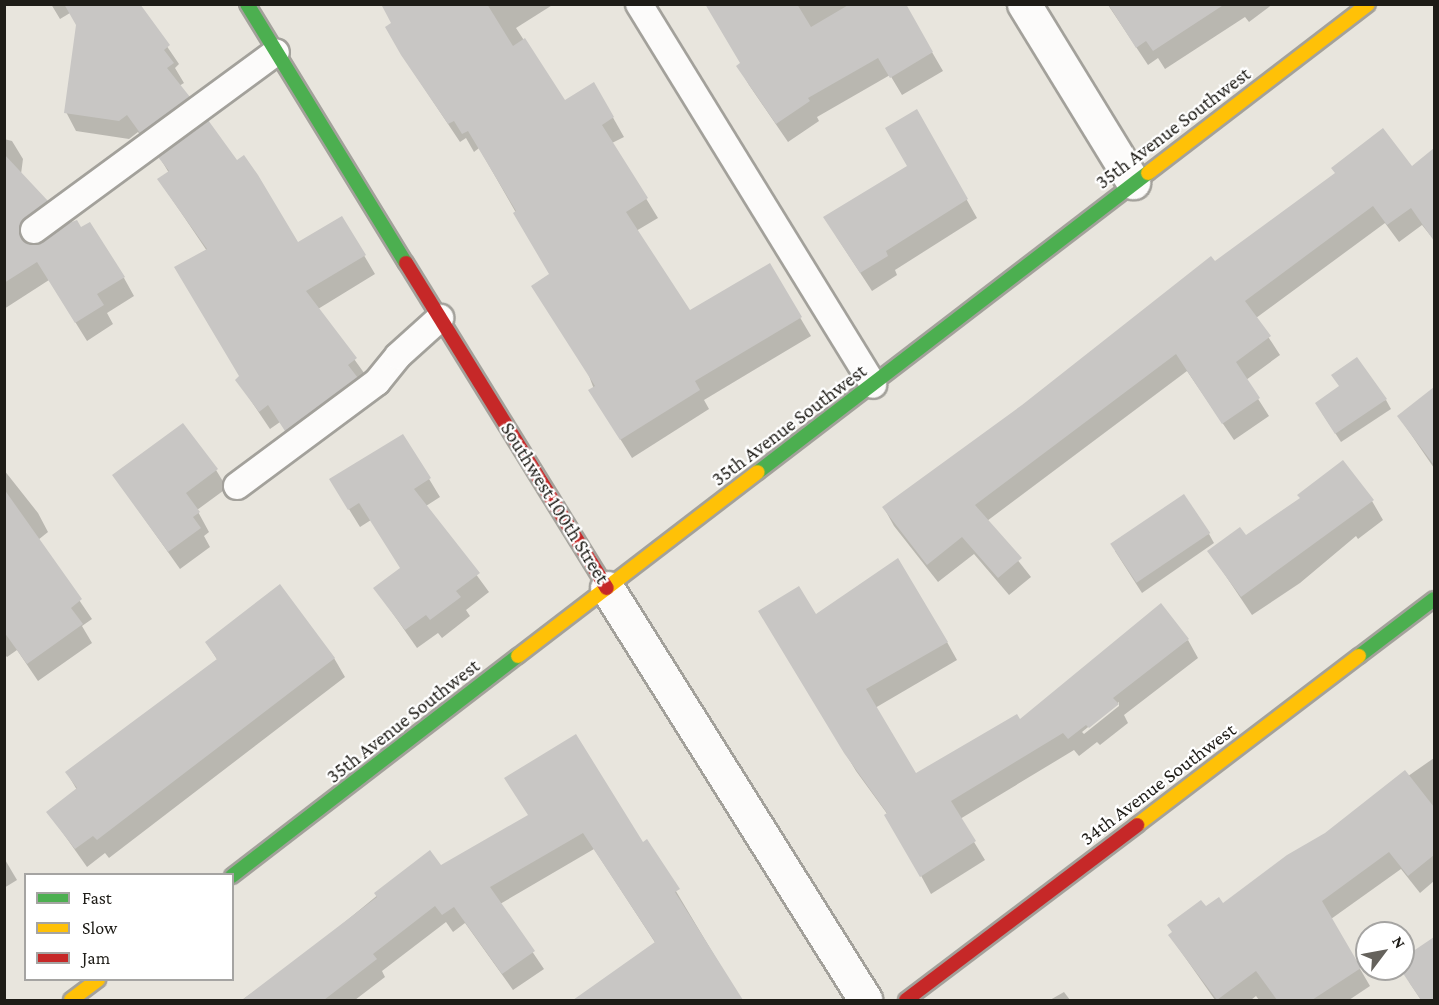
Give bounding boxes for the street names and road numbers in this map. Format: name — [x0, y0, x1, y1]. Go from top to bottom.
street label: 35th Avenue Southwest — [1091, 62, 1255, 194]
street label: 35th Avenue Southwest — [707, 359, 871, 491]
street label: Southwest 100th Street — [496, 418, 614, 588]
street label: 35th Avenue Southwest — [322, 654, 484, 788]
street label: 34th Avenue Southwest — [1076, 718, 1240, 850]

